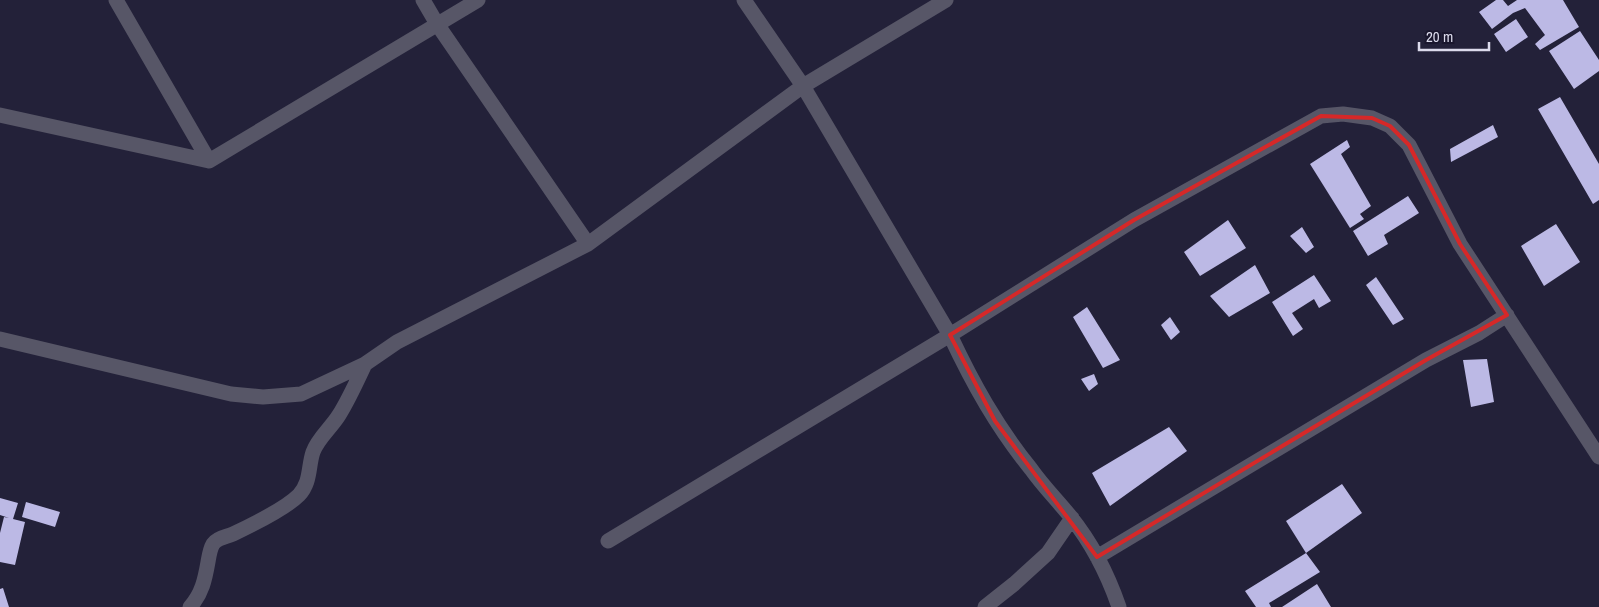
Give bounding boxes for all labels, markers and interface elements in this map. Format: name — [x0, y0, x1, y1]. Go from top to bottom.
scale bar — [1419, 20, 1489, 52]
text: 20 m — [1426, 26, 1453, 47]

